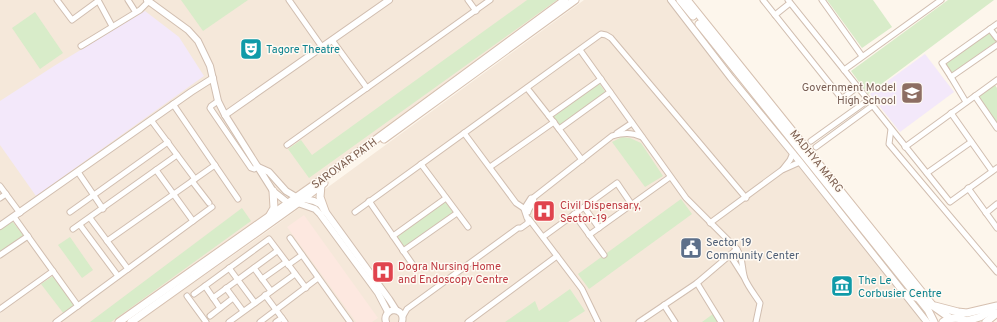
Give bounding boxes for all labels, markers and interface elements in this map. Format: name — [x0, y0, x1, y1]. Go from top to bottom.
theatre icon: Tagore Theatre — [238, 36, 264, 62]
place label: Tagore Theatre — [266, 43, 340, 57]
school or university icon: Government Model High School — [899, 80, 925, 106]
place label: Government Model High School — [802, 81, 896, 108]
street label: MADHYA MARG — [787, 127, 846, 196]
street label: SAROVAR PATH — [309, 135, 380, 192]
hospital icon: Civil Dispensary, Sector-19 — [531, 198, 557, 224]
place label: Civil Dispensary, Sector-19 — [560, 199, 641, 226]
public building icon: Sector 19 Community Center — [678, 235, 704, 261]
place label: Sector 19 Community Center — [706, 236, 800, 263]
hospital icon: Dogra Nursing Home and Endoscopy Centre — [370, 259, 396, 285]
place label: Dogra Nursing Home and Endoscopy Centre — [398, 260, 508, 287]
museum icon: The Le Corbusier Centre — [829, 273, 855, 299]
place label: The Le Corbusier Centre — [858, 274, 942, 301]

